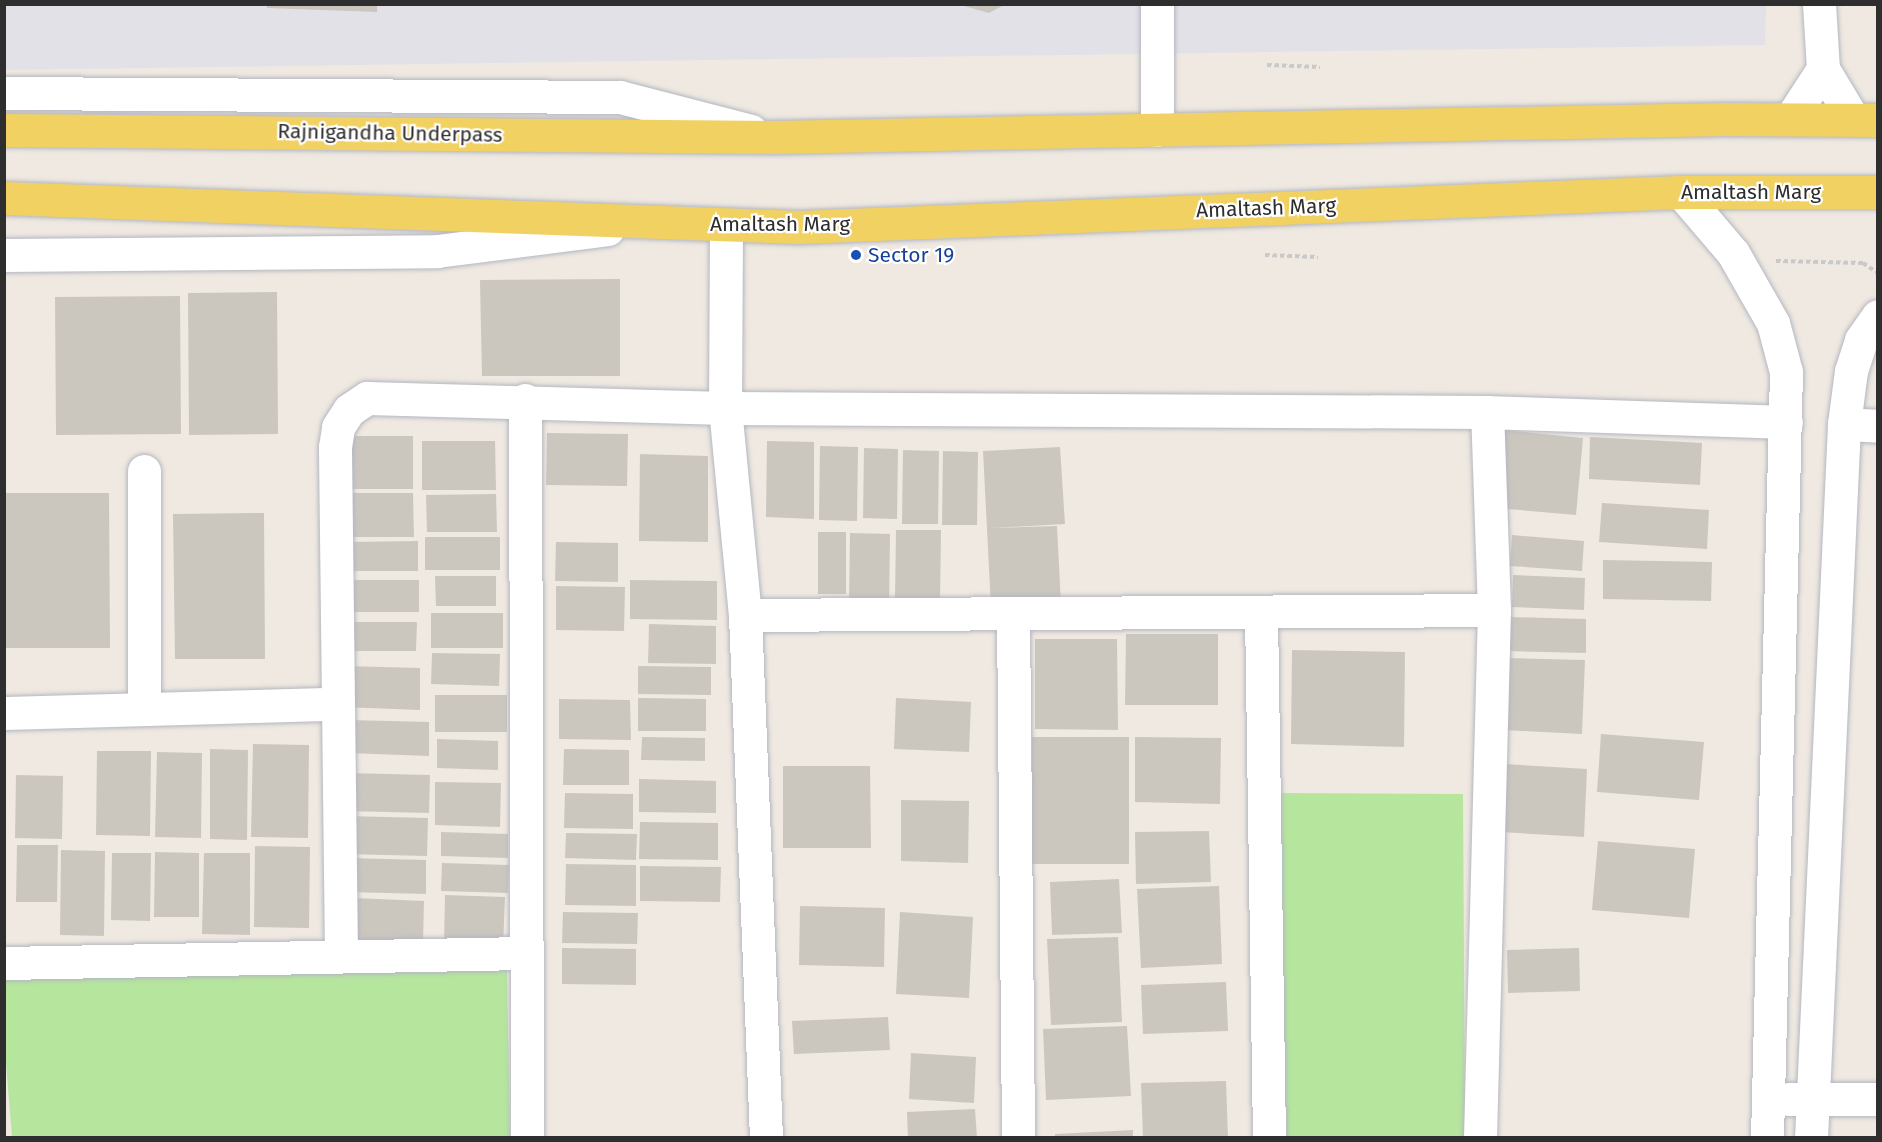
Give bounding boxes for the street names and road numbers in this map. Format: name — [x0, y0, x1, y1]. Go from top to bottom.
street label: Rajnigandha Underpass — [277, 118, 503, 148]
street label: Amaltash Marg — [1681, 179, 1821, 205]
street label: Amaltash Marg — [1196, 193, 1336, 223]
street label: Amaltash Marg — [710, 211, 850, 237]

